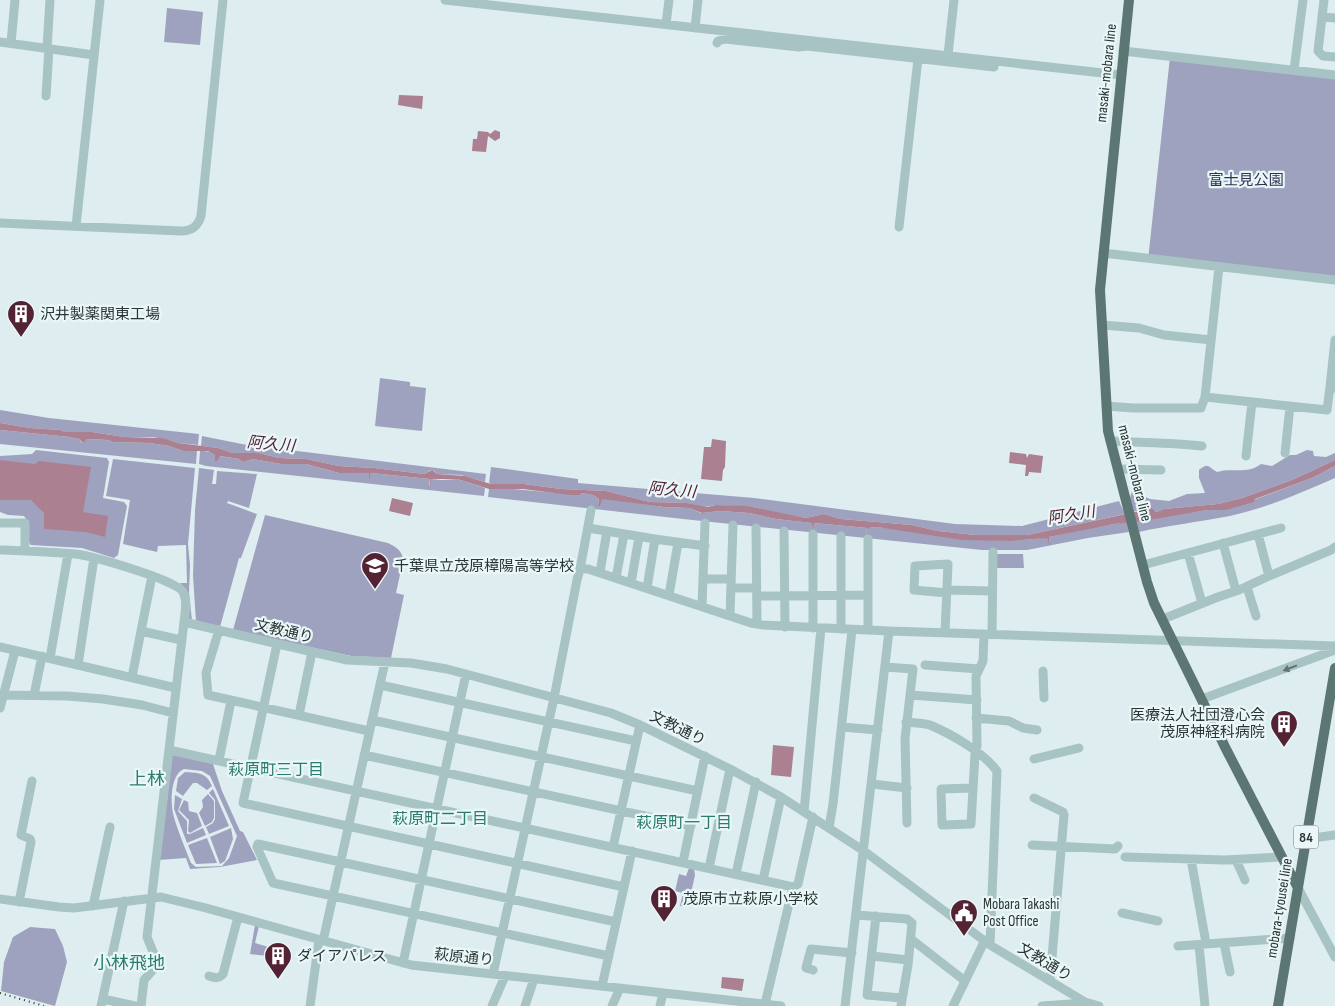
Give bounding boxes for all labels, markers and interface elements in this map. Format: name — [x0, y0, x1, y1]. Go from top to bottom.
street label: masaki-mobara line — [1092, 23, 1121, 123]
park label: 富士見公園 — [1208, 171, 1284, 190]
building icon: 沢井製薬関東工場 — [6, 299, 36, 338]
place label: 沢井製薬関東工場 — [40, 305, 160, 324]
street label: masaki-mobara line — [1113, 423, 1156, 523]
water label: 阿久川 — [246, 433, 298, 456]
water label: 阿久川 — [647, 479, 699, 502]
water label: 阿久川 — [1046, 502, 1098, 529]
school or university icon: 千葉県立茂原樟陽高等学校 — [360, 551, 390, 590]
place label: 千葉県立茂原樟陽高等学校 — [394, 557, 574, 576]
street label: 文教通り — [253, 615, 315, 647]
one-way arrow — [1282, 665, 1297, 672]
place label: 医療法人社団澄心会 茂原神経科病院 — [1130, 706, 1265, 742]
street label: 文教通り — [647, 707, 709, 750]
building icon: 医療法人社団澄心会 茂原神経科病院 — [1269, 709, 1299, 748]
district label: 萩原町三丁目 — [228, 761, 324, 780]
district label: 上林 — [129, 769, 165, 790]
district label: 萩原町二丁目 — [392, 810, 488, 829]
district label: 萩原町一丁目 — [636, 814, 732, 833]
road number: 84 — [1294, 826, 1318, 849]
street label: mobara-tyousei line — [1262, 857, 1297, 959]
building icon: 茂原市立萩原小学校 — [649, 884, 679, 923]
place label: 茂原市立萩原小学校 — [683, 890, 818, 909]
place label: Mobara Takashi Post Office — [983, 895, 1060, 931]
public building icon: Mobara Takashi Post Office — [949, 898, 979, 937]
street label: 文教通り — [1014, 939, 1075, 986]
building icon: ダイアパレス — [263, 941, 293, 980]
street label: 萩原通り — [433, 945, 495, 970]
place label: ダイアパレス — [297, 947, 387, 966]
district label: 小林飛地 — [93, 953, 165, 974]

